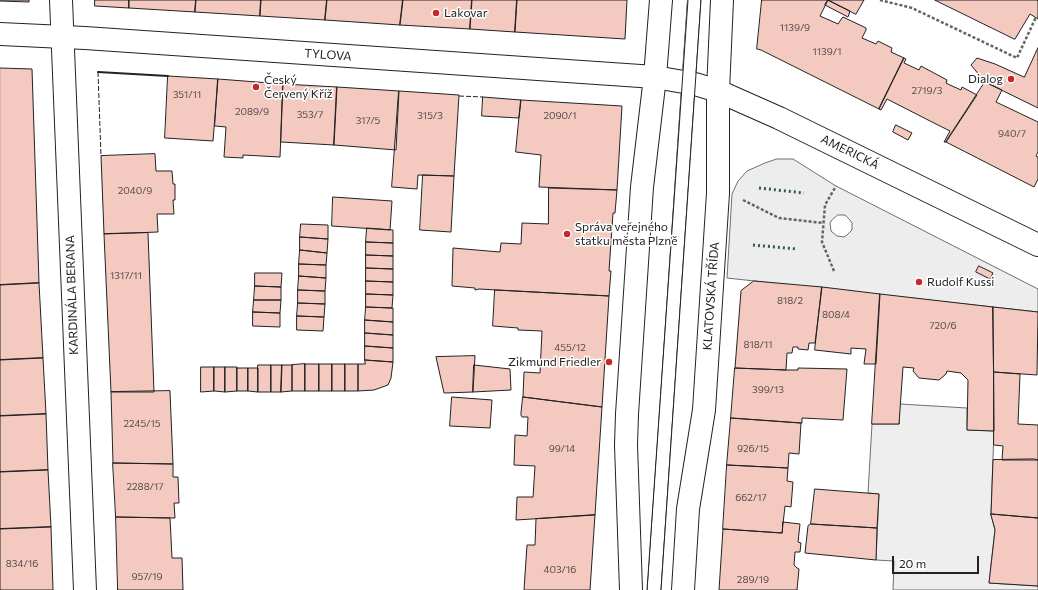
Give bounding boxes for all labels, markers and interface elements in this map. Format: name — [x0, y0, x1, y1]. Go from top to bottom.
place label: Lakovar — [444, 6, 487, 20]
marker: Lakovar — [431, 8, 441, 18]
house number: 1139/9 — [780, 22, 810, 34]
street label: TYLOVA — [304, 46, 352, 64]
house number: 1139/1 — [813, 46, 841, 58]
place label: Dialog — [968, 72, 1003, 86]
place label: Český Červený Kříž — [264, 73, 333, 101]
marker: Dialog — [1006, 74, 1016, 84]
marker: Český Červený Kříž — [251, 82, 261, 92]
house number: 2719/3 — [911, 85, 943, 97]
house number: 351/11 — [173, 89, 201, 101]
house number: 2089/9 — [235, 106, 269, 118]
house number: 353/7 — [297, 109, 323, 121]
house number: 315/3 — [417, 110, 443, 122]
house number: 2090/1 — [543, 110, 577, 122]
house number: 317/5 — [356, 115, 380, 127]
house number: 940/7 — [998, 128, 1026, 140]
street label: AMERICKÁ — [819, 132, 881, 172]
house number: 2040/9 — [118, 185, 152, 197]
place label: Správa veřejného statku města Plzně — [575, 220, 678, 248]
marker: Správa veřejného statku města Plzně — [562, 229, 572, 239]
street label: KARDINÁLA BERANA — [63, 235, 81, 355]
street label: KLATOVSKÁ TŘÍDA — [700, 241, 722, 351]
house number: 1317/11 — [110, 270, 142, 282]
place label: Rudolf Kussi — [927, 275, 994, 289]
marker: Rudolf Kussi — [914, 277, 924, 287]
house number: 818/2 — [777, 295, 803, 307]
house number: 808/4 — [822, 309, 850, 321]
house number: 720/6 — [929, 320, 957, 332]
house number: 818/11 — [743, 339, 773, 351]
house number: 455/12 — [554, 342, 586, 354]
place label: Zikmund Friedler — [508, 355, 601, 369]
marker: Zikmund Friedler — [604, 357, 614, 367]
house number: 399/13 — [752, 384, 784, 396]
house number: 2245/15 — [124, 418, 160, 430]
house number: 99/14 — [549, 443, 575, 455]
house number: 926/15 — [737, 443, 769, 455]
house number: 2288/17 — [126, 481, 164, 493]
house number: 662/17 — [735, 492, 767, 504]
scale bar — [894, 548, 981, 574]
text: 20 m — [899, 556, 926, 570]
house number: 834/16 — [6, 558, 38, 570]
house number: 403/16 — [544, 564, 576, 576]
house number: 957/19 — [131, 571, 163, 583]
house number: 289/19 — [737, 574, 769, 586]

